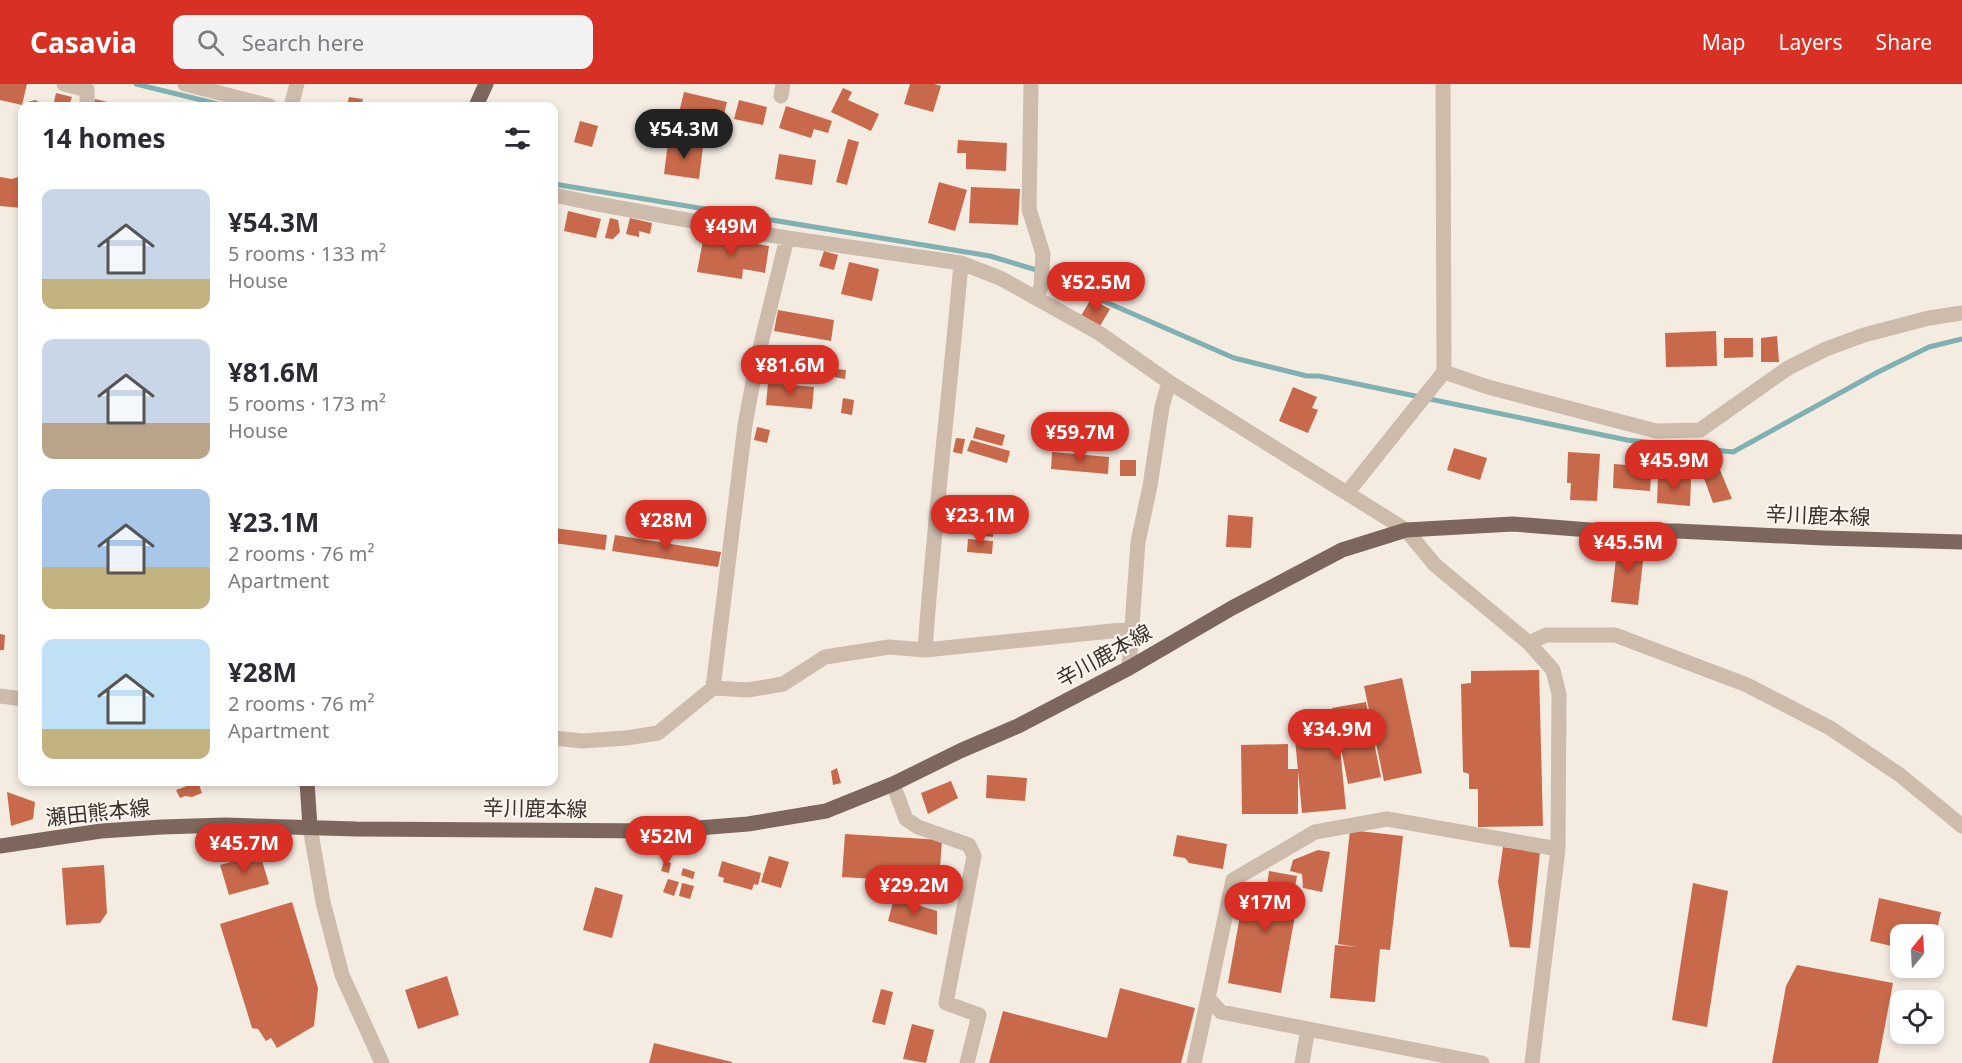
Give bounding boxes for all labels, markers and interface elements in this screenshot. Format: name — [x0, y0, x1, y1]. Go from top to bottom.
search box — [173, 15, 593, 69]
text: Casavia — [30, 23, 137, 61]
icon: search — [194, 26, 227, 59]
text: Search here — [242, 27, 364, 57]
text: Map — [1702, 28, 1746, 56]
text: Layers — [1779, 28, 1843, 56]
text: Share — [1876, 28, 1932, 56]
pin: ¥54.3M — [635, 109, 733, 160]
text: ¥54.3M — [649, 115, 719, 142]
text: 14 homes — [42, 120, 166, 156]
icon: filters — [501, 122, 534, 155]
text: ¥54.3M — [228, 204, 319, 240]
pin: ¥49M — [695, 206, 767, 257]
text: ¥49M — [704, 212, 758, 239]
icon: home — [90, 213, 162, 285]
text: 5 rooms · 133 m² — [228, 240, 386, 267]
pin: ¥52.5M — [1047, 262, 1145, 313]
text: House — [228, 267, 288, 294]
text: ¥52.5M — [1061, 268, 1131, 295]
pin: ¥81.6M — [741, 345, 839, 396]
text: ¥81.6M — [755, 351, 825, 378]
text: ¥81.6M — [228, 354, 319, 390]
icon: home — [90, 363, 162, 435]
text: 5 rooms · 173 m² — [228, 390, 386, 417]
pin: ¥59.7M — [1031, 412, 1129, 463]
text: House — [228, 417, 288, 444]
text: ¥59.7M — [1045, 418, 1115, 445]
pin: ¥45.9M — [1625, 440, 1723, 491]
text: ¥45.9M — [1639, 446, 1709, 473]
pin: ¥23.1M — [931, 495, 1029, 546]
street label: 辛川鹿本線 — [1765, 499, 1871, 531]
pin: ¥28M — [630, 500, 702, 551]
text: ¥23.1M — [945, 501, 1015, 528]
text: ¥23.1M — [228, 504, 319, 540]
text: ¥28M — [639, 506, 693, 533]
icon: home — [90, 513, 162, 585]
pin: ¥45.5M — [1579, 522, 1677, 573]
text: ¥45.5M — [1593, 528, 1663, 555]
text: 2 rooms · 76 m² — [228, 540, 375, 567]
text: Apartment — [228, 567, 329, 594]
street label: 辛川鹿本線 — [1051, 617, 1156, 693]
text: ¥28M — [228, 654, 297, 690]
icon: home — [90, 663, 162, 735]
text: 2 rooms · 76 m² — [228, 690, 375, 717]
pin: ¥34.9M — [1288, 709, 1386, 760]
text: ¥34.9M — [1302, 715, 1372, 742]
text: Apartment — [228, 717, 329, 744]
street label: 瀬田熊本線 — [44, 793, 152, 831]
street label: 辛川鹿本線 — [482, 793, 588, 823]
pin: ¥52M — [630, 816, 702, 867]
text: ¥52M — [639, 822, 693, 849]
pin: ¥45.7M — [195, 823, 293, 874]
text: ¥45.7M — [209, 829, 279, 856]
pin: ¥29.2M — [865, 865, 963, 916]
text: ¥29.2M — [879, 871, 949, 898]
pin: ¥17M — [1229, 882, 1301, 933]
text: ¥17M — [1238, 888, 1292, 915]
north arrow — [1890, 924, 1944, 978]
map controls — [1890, 924, 1944, 1044]
button: locate — [1890, 990, 1944, 1044]

